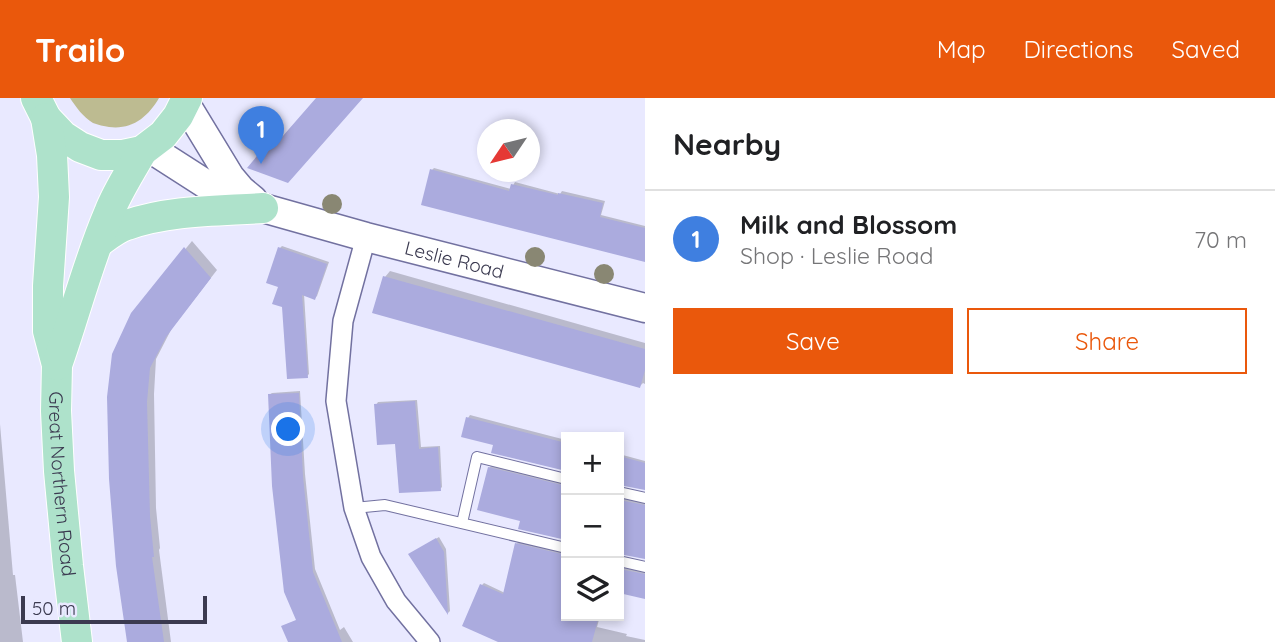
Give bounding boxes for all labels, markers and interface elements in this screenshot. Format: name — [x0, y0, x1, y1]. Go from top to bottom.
text: Trailo — [35, 29, 125, 70]
text: Map — [937, 34, 986, 64]
text: Directions — [1024, 34, 1134, 64]
text: Saved — [1172, 34, 1240, 64]
pin: 1 — [238, 106, 284, 164]
north arrow — [477, 119, 540, 182]
text: Nearby — [673, 125, 781, 163]
text: Milk and Blossom — [740, 208, 957, 241]
text: 1 — [692, 225, 700, 254]
text: 70 m — [1194, 225, 1247, 254]
street label: Leslie Road — [402, 235, 506, 284]
text: Shop · Leslie Road — [740, 241, 933, 270]
button: Save — [673, 308, 953, 374]
button: Share — [967, 308, 1247, 374]
street label: Great Northern Road — [44, 391, 81, 578]
your location — [271, 412, 305, 446]
map controls — [561, 432, 624, 621]
button: + — [561, 432, 624, 495]
button: − — [561, 495, 624, 558]
button: layers — [561, 558, 624, 621]
scale bar — [21, 593, 206, 625]
text: 50 m — [32, 596, 76, 620]

